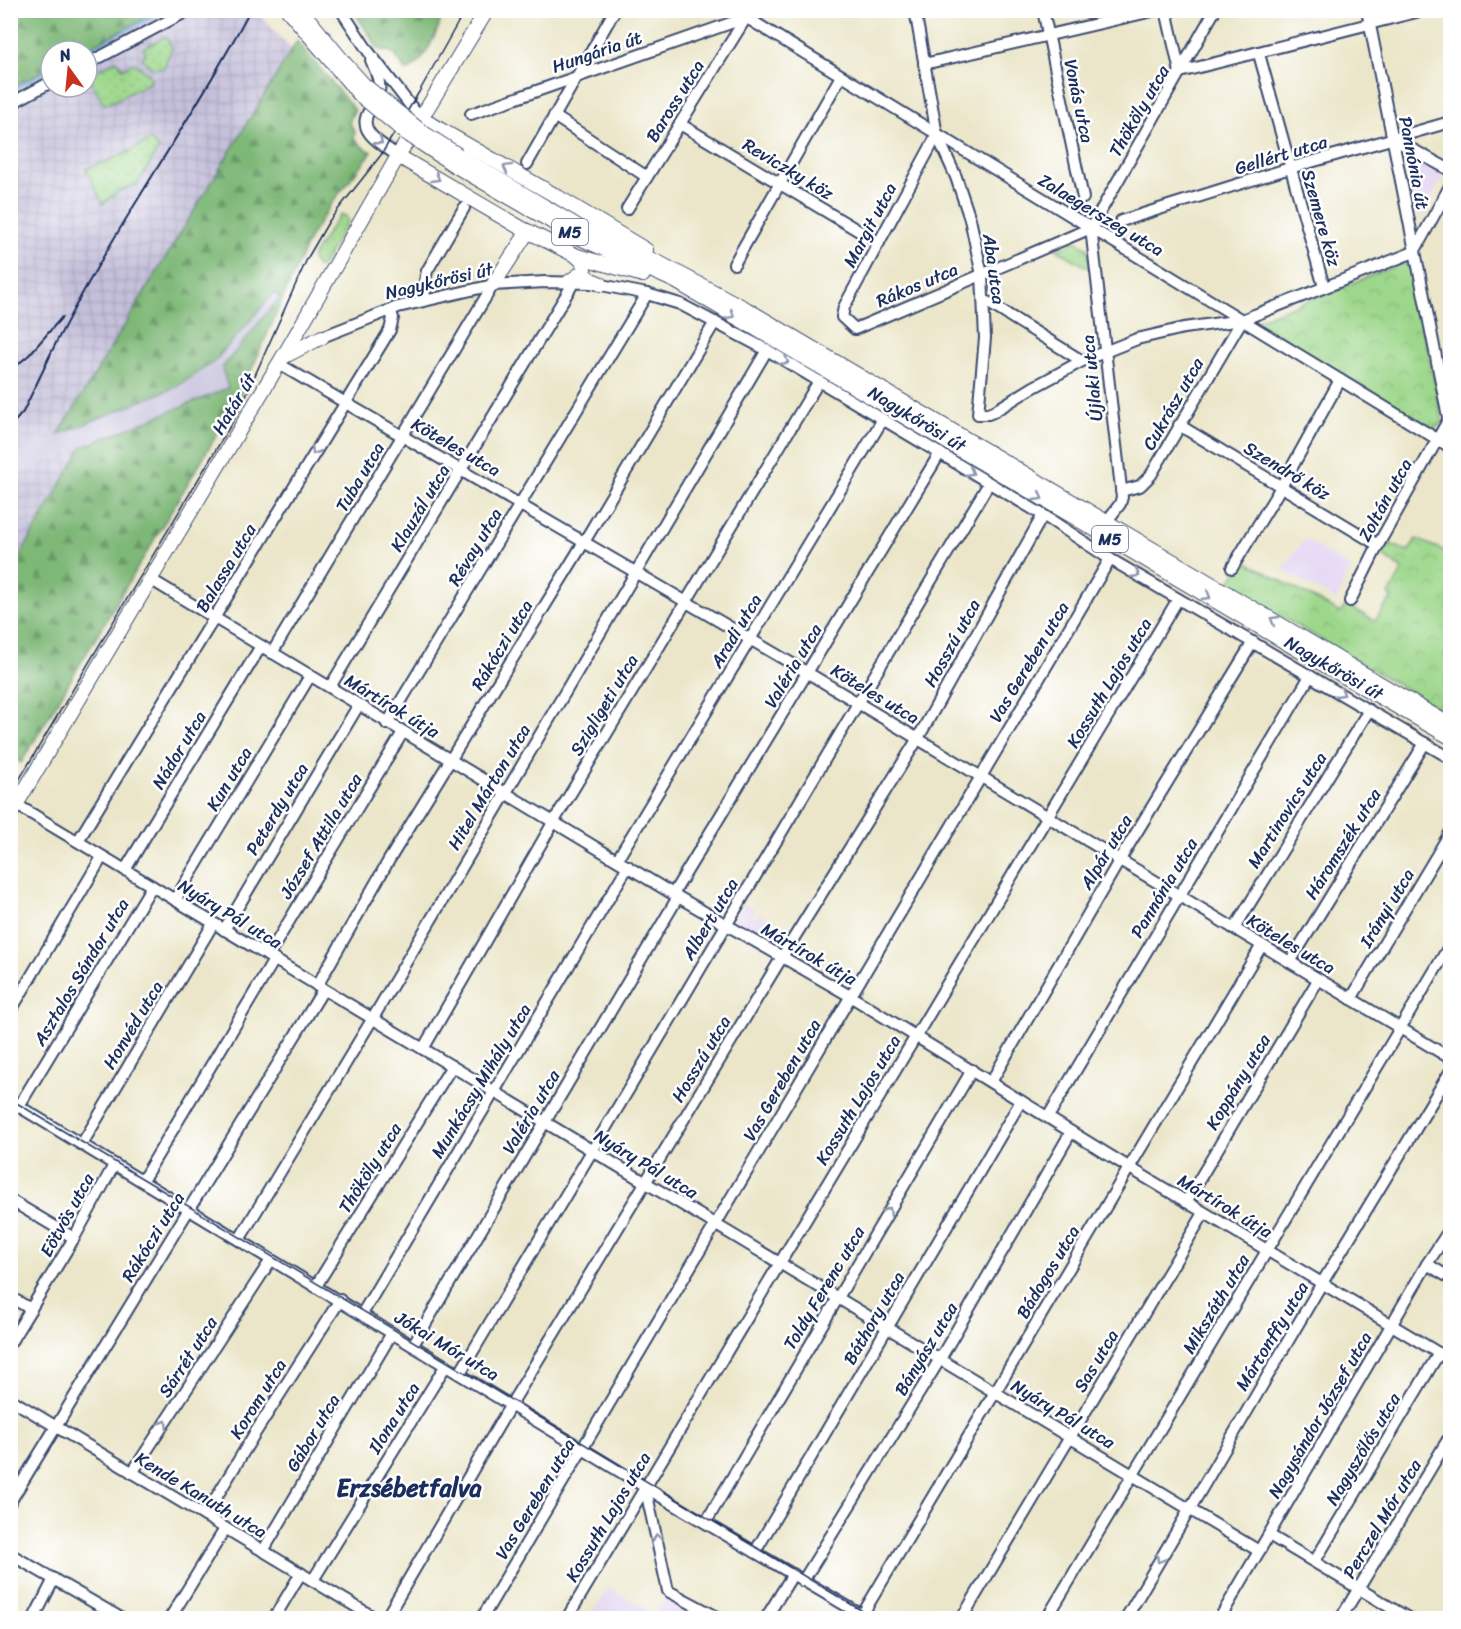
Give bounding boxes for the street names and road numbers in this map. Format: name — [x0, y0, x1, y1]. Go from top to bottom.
street label: Hungária út — [547, 22, 647, 82]
street label: Baross utca — [637, 53, 713, 149]
street label: Vonás utca — [1055, 56, 1103, 146]
street label: Thököly utca — [1100, 58, 1179, 163]
street label: Pannónia út — [1389, 114, 1439, 213]
street label: Gellért utca — [1231, 125, 1332, 184]
street label: Reviczky köz — [736, 129, 840, 209]
street label: Zalaegerszeg utca — [1032, 165, 1170, 265]
street label: Szemere köz — [1292, 165, 1350, 271]
street label: Margit utca — [834, 177, 906, 273]
road number: M5 — [552, 219, 588, 245]
street label: Aba utca — [973, 231, 1015, 306]
street label: Nagykőrösi út — [382, 253, 497, 309]
street label: Rákos utca — [871, 253, 963, 317]
street label: Újlaki utca — [1072, 333, 1112, 423]
street label: Cukrász utca — [1133, 351, 1213, 457]
street label: Határ út — [203, 366, 266, 441]
street label: Nagykőrösi út — [862, 377, 973, 461]
street label: Köteles utca — [405, 408, 507, 486]
street label: Szendrő köz — [1237, 432, 1337, 510]
street label: Tuba utca — [326, 436, 394, 518]
street label: Zoltán utca — [1349, 452, 1421, 548]
street label: Klauzál utca — [381, 458, 459, 558]
street label: Révay utca — [439, 502, 511, 592]
street label: Balassa utca — [187, 516, 266, 619]
road number: M5 — [1092, 526, 1128, 552]
street label: Aradi utca — [701, 587, 771, 675]
street label: Rákóczi utca — [462, 593, 542, 697]
street label: Hosszú utca — [915, 593, 989, 693]
street label: Vas Gereben utca — [980, 595, 1078, 729]
street label: Kossuth Lajos utca — [1057, 611, 1161, 755]
street label: Valéria utca — [755, 617, 831, 714]
street label: Nagykőrösi út — [1278, 627, 1390, 710]
street label: Szigligeti utca — [561, 648, 647, 762]
street label: Köteles utca — [824, 655, 926, 733]
street label: Mártírok útja — [338, 665, 447, 748]
street label: Nádor utca — [143, 704, 215, 796]
street label: Hitel Márton utca — [439, 718, 539, 856]
street label: Kun utca — [197, 741, 261, 817]
street label: Martinovics utca — [1238, 745, 1336, 875]
street label: Peterdy utca — [237, 756, 317, 862]
street label: József Attila utca — [270, 766, 372, 906]
street label: Háromszék utca — [1296, 781, 1391, 906]
street label: Alpár utca — [1070, 807, 1142, 897]
street label: Pannónia utca — [1121, 831, 1207, 944]
street label: Irányi utca — [1350, 862, 1423, 955]
street label: Nyáry Pál utca — [172, 870, 289, 958]
street label: Albert utca — [672, 872, 747, 967]
street label: Asztalos Sándor utca — [24, 892, 138, 1053]
street label: Köteles utca — [1240, 905, 1342, 983]
street label: Mártírok útja — [755, 914, 864, 995]
street label: Honvéd utca — [94, 974, 172, 1076]
street label: Munkácsy Mihály utca — [422, 997, 540, 1165]
street label: Hosszú utca — [662, 1009, 740, 1109]
street label: Vas Gereben utca — [734, 1013, 830, 1147]
street label: Koppány utca — [1197, 1027, 1280, 1136]
street label: Kossuth Lajos utca — [806, 1028, 910, 1172]
street label: Valéria utca — [493, 1063, 569, 1160]
street label: Thököly utca — [329, 1115, 411, 1220]
street label: Nyáry Pál utca — [588, 1120, 705, 1208]
street label: Mártírok útja — [1171, 1165, 1280, 1248]
street label: Eötvös utca — [31, 1166, 104, 1263]
street label: Rákóczi utca — [113, 1186, 193, 1288]
street label: Toldy Ferenc utca — [774, 1219, 874, 1356]
street label: Bádogos utca — [1007, 1219, 1089, 1325]
street label: Mikszáth utca — [1173, 1247, 1259, 1360]
street label: Báthory utca — [834, 1265, 914, 1371]
street label: Mártonffy utca — [1227, 1275, 1317, 1397]
street label: Bányász utca — [885, 1295, 967, 1402]
street label: Jókai Mór utca — [388, 1302, 506, 1390]
street label: Sárrét utca — [150, 1309, 227, 1404]
street label: Sas utca — [1065, 1323, 1127, 1399]
street label: Nagysándor József utca — [1259, 1325, 1381, 1505]
street label: Korom utca — [221, 1352, 295, 1446]
street label: Nyáry Pál utca — [1005, 1370, 1122, 1458]
street label: Ilona utca — [359, 1376, 429, 1461]
street label: Nagyszőlős utca — [1317, 1386, 1410, 1512]
street label: Gábor utca — [277, 1388, 349, 1478]
street label: Vas Gereben utca — [486, 1432, 584, 1566]
street label: Kende Kanuth utca — [129, 1443, 273, 1547]
street label: Kossuth Lajos utca — [556, 1445, 660, 1589]
street label: Perczel Mór utca — [1334, 1452, 1431, 1585]

